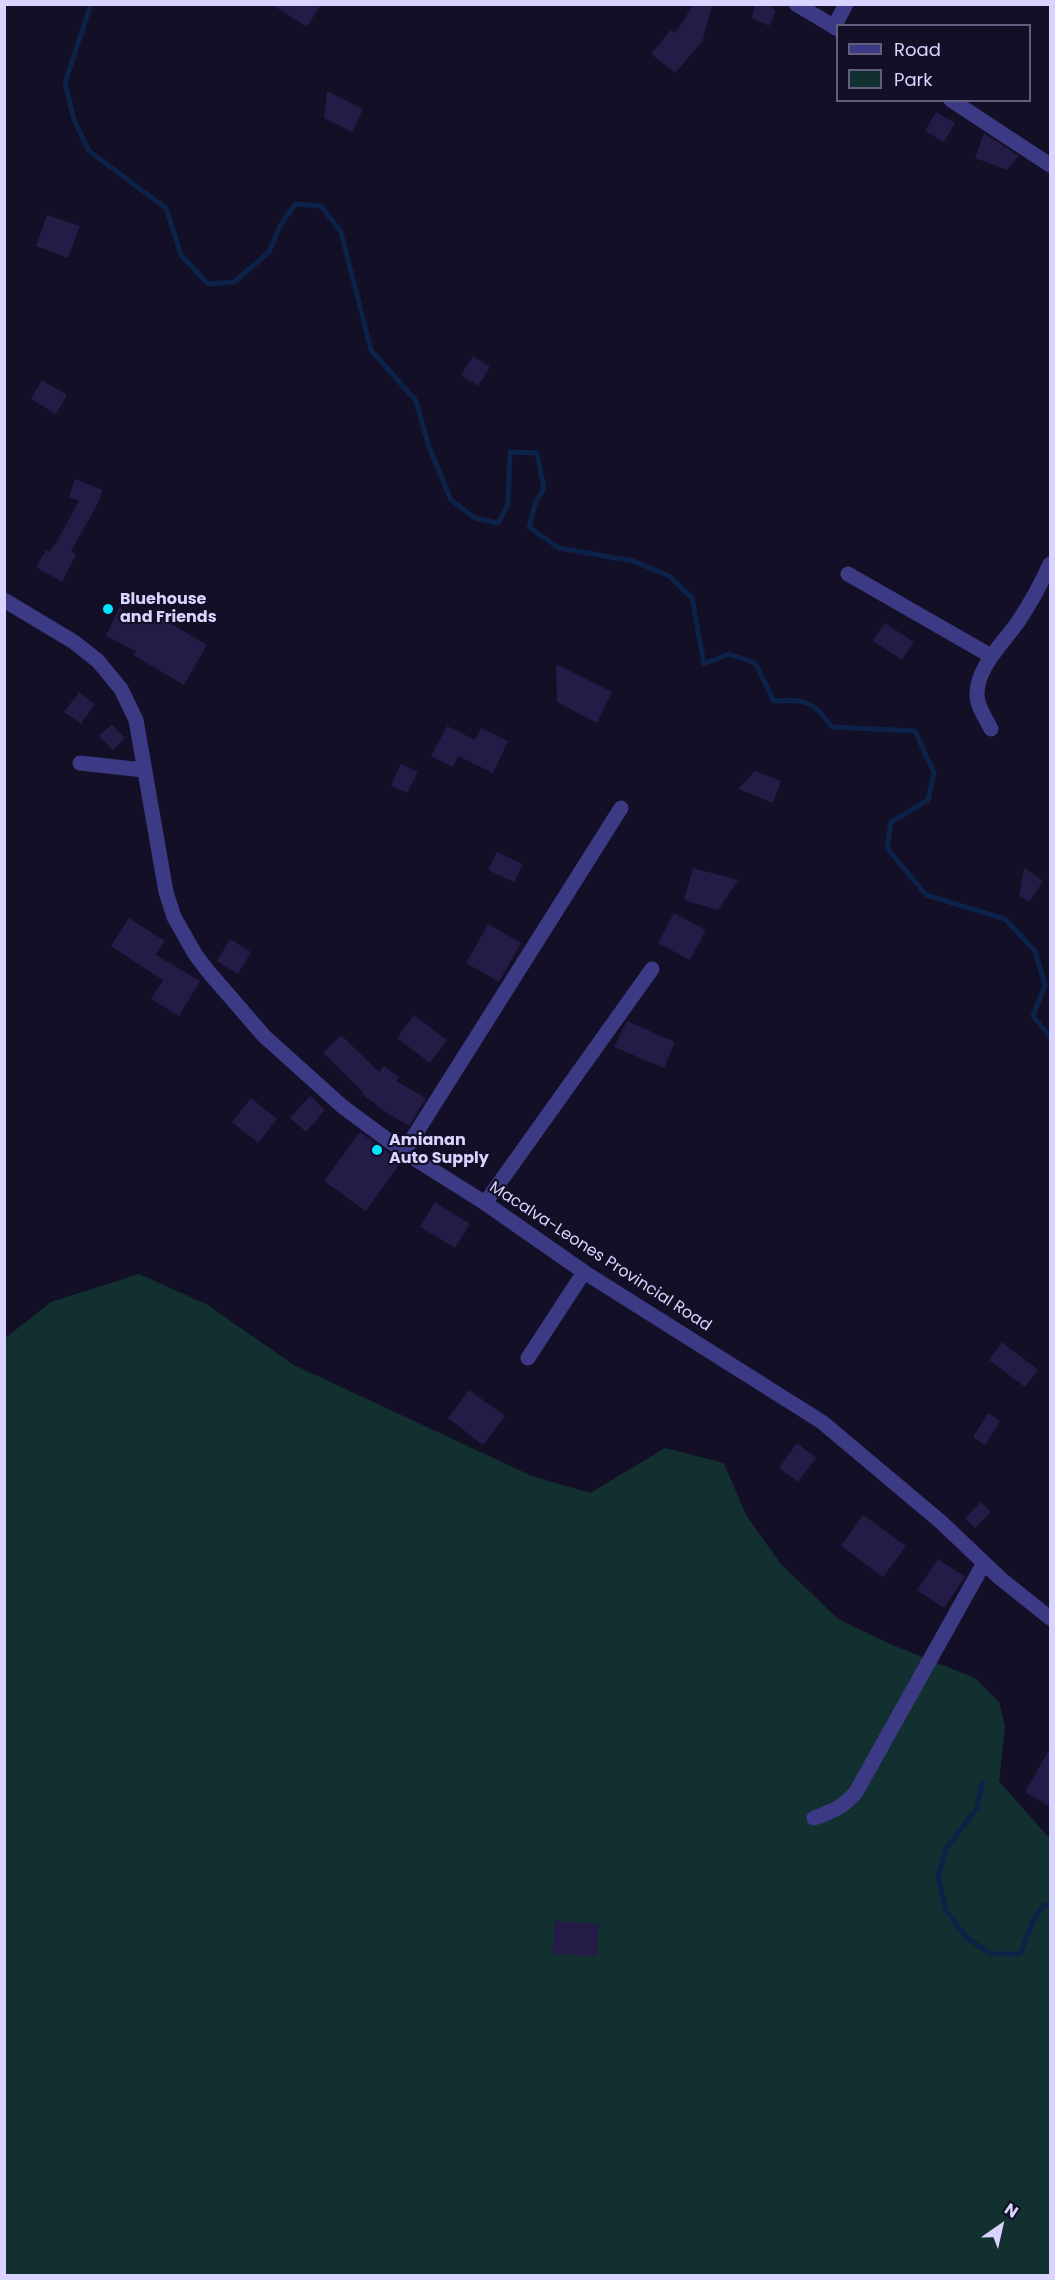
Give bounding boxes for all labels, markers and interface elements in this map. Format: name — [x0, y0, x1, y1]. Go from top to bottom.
legend — [836, 24, 1031, 102]
text: Road — [894, 37, 941, 62]
text: Park — [894, 67, 933, 92]
place label: Bluehouse and Friends — [120, 590, 217, 628]
marker: Bluehouse and Friends — [101, 602, 115, 616]
place label: Amianan Auto Supply — [389, 1131, 489, 1169]
marker: Amianan Auto Supply — [370, 1143, 384, 1157]
street label: Macalva-Leones Provincial Road — [486, 1178, 714, 1336]
north arrow — [971, 2196, 1031, 2256]
text: N — [1000, 2198, 1023, 2224]

